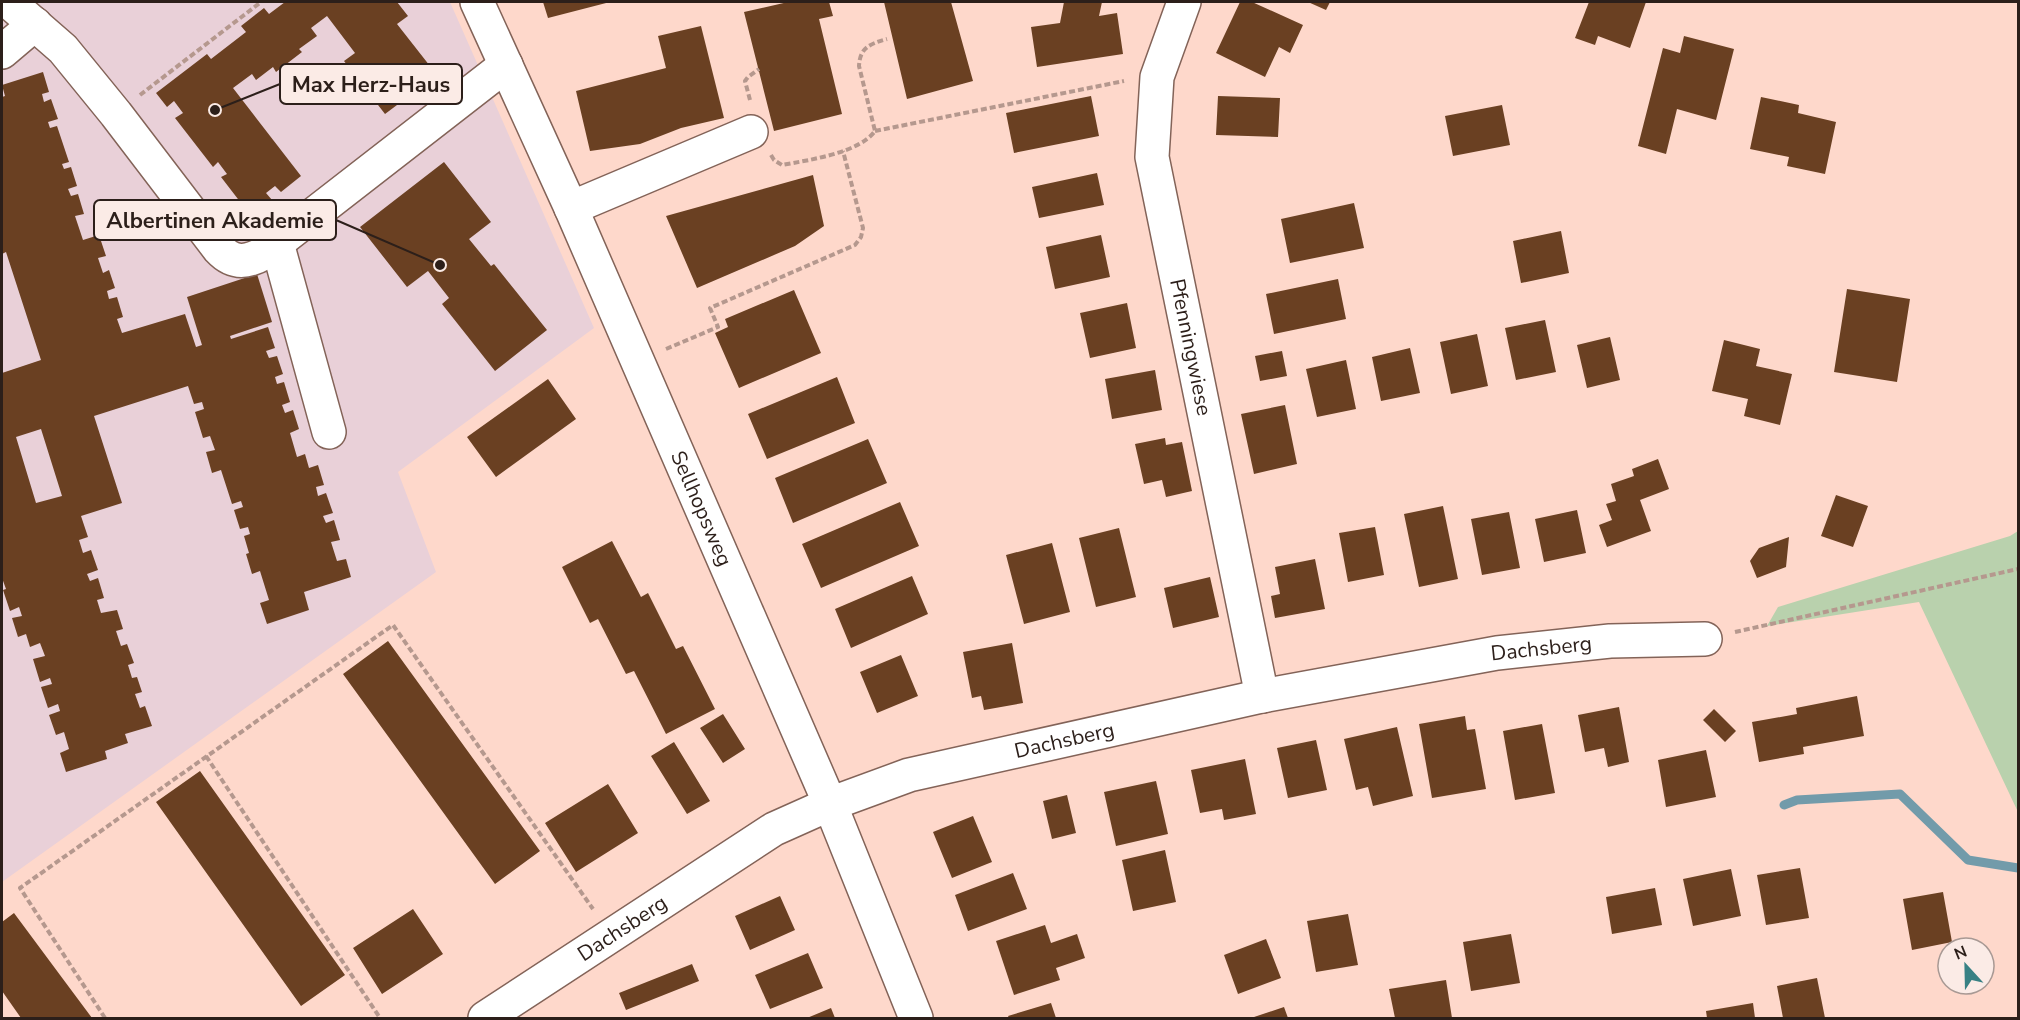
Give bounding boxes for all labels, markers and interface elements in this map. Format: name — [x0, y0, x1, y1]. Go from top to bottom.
callout: Max Herz-Haus — [280, 64, 462, 104]
text: Max Herz-Haus — [292, 70, 450, 100]
callout: Albertinen Akademie — [94, 200, 336, 240]
text: Albertinen Akademie — [106, 206, 324, 236]
street label: Pfenningwiese — [1163, 276, 1218, 418]
street label: Sellhopsweg — [664, 446, 739, 571]
street label: Dachsberg — [1489, 629, 1593, 668]
street label: Dachsberg — [1012, 715, 1117, 765]
street label: Dachsberg — [572, 889, 672, 968]
north arrow — [1936, 936, 1996, 996]
text: N — [1951, 941, 1970, 965]

